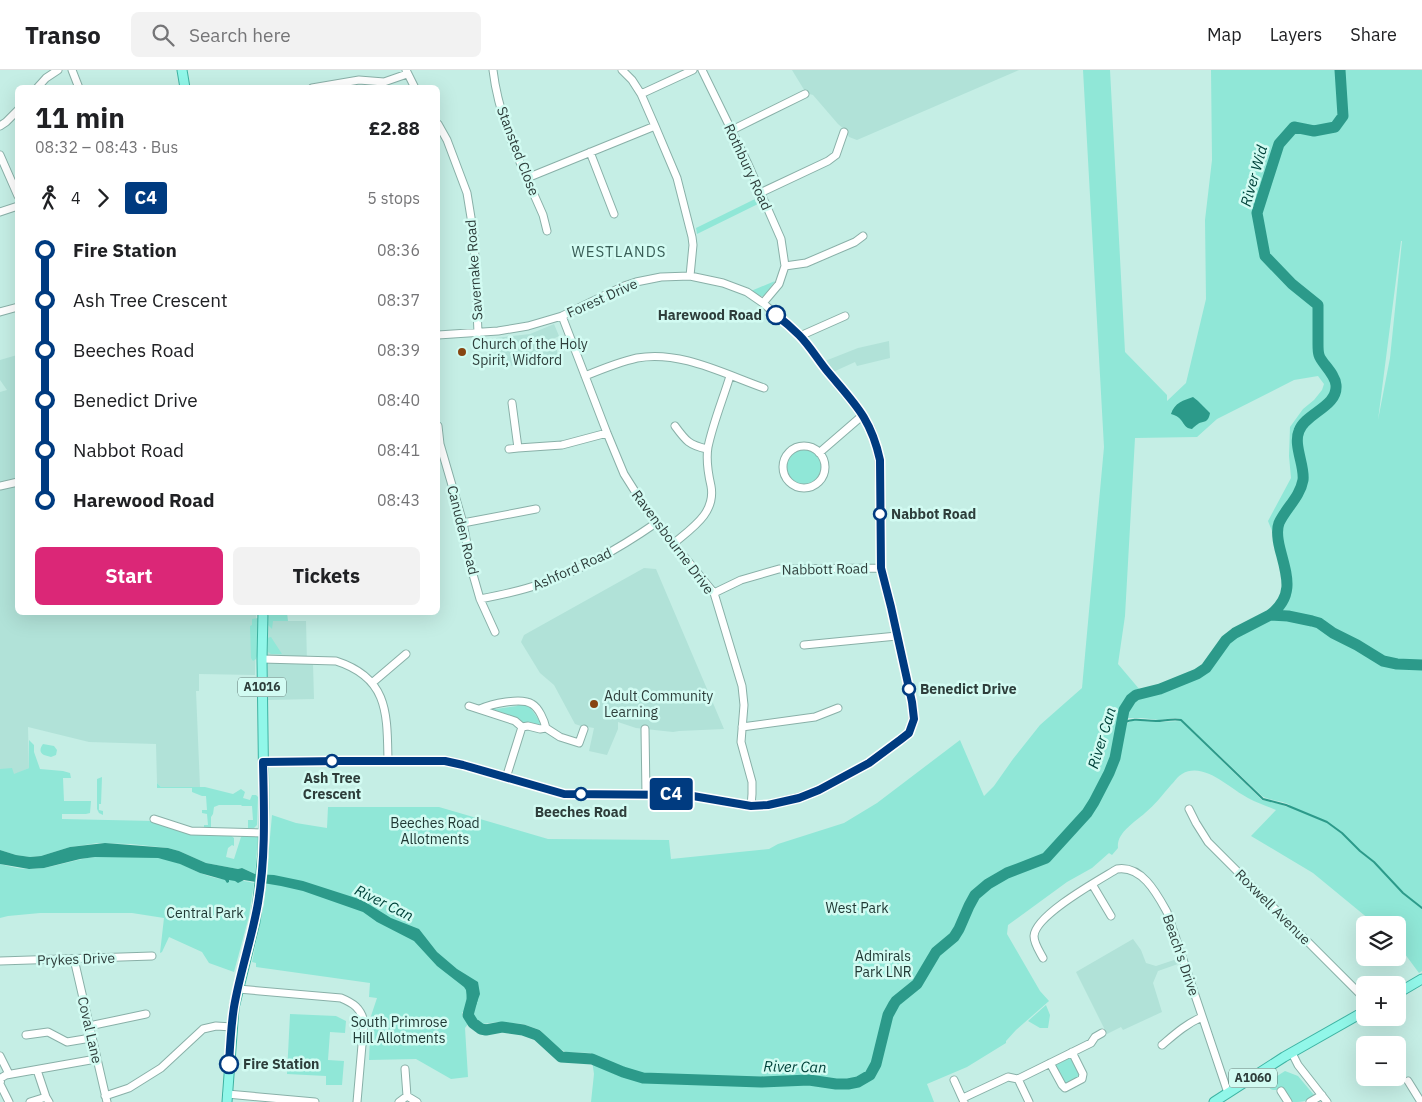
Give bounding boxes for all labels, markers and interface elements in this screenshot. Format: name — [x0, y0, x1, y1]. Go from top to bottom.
search box — [131, 12, 481, 57]
text: Transo — [25, 19, 101, 51]
icon: search — [149, 21, 177, 49]
text: Search here — [189, 23, 291, 47]
text: Map — [1207, 23, 1242, 46]
text: Layers — [1270, 23, 1322, 46]
text: Share — [1350, 23, 1397, 46]
text: 11 min — [35, 99, 125, 136]
street label: Stansted Close — [493, 104, 543, 198]
text: £2.88 — [369, 116, 420, 140]
street label: Rothbury Road — [720, 121, 776, 213]
text: 08:32 – 08:43 · Bus — [35, 137, 178, 157]
water label: River Wid — [1236, 143, 1271, 209]
icon: walk — [35, 184, 63, 212]
icon: forward — [89, 184, 117, 212]
text: C4 — [135, 186, 157, 209]
text: 4 — [71, 188, 81, 208]
text: 5 stops — [367, 188, 420, 208]
street label: Savernake Road — [462, 219, 486, 321]
text: Fire Station — [73, 238, 177, 262]
text: 08:36 — [377, 240, 420, 260]
district label: WESTLANDS — [571, 242, 667, 261]
street label: Forest Drive — [564, 274, 640, 322]
text: Ash Tree Crescent — [73, 288, 228, 312]
text: 08:37 — [377, 290, 420, 310]
marker: Harewood Road — [766, 305, 786, 325]
place label: Harewood Road — [658, 306, 762, 324]
place label: Church of the Holy Spirit, Widford — [472, 335, 588, 369]
text: Beeches Road — [73, 338, 194, 362]
text: 08:39 — [377, 340, 420, 360]
marker: Church of the Holy Spirit, Widford — [456, 346, 468, 358]
text: Benedict Drive — [73, 388, 198, 412]
text: 08:40 — [377, 390, 420, 410]
text: Nabbot Road — [73, 438, 184, 462]
text: 08:41 — [377, 440, 420, 460]
street label: Canuden Road — [443, 484, 483, 576]
street label: Ravensbourne Drive — [628, 486, 718, 598]
text: Harewood Road — [73, 488, 215, 512]
text: 08:43 — [377, 490, 420, 510]
place label: Nabbot Road — [891, 505, 976, 523]
marker: Nabbot Road — [873, 507, 887, 521]
street label: Ashford Road — [530, 544, 614, 594]
button: Start — [35, 547, 223, 605]
button: Tickets — [233, 547, 420, 605]
street label: Nabbott Road — [782, 559, 868, 579]
road number: A1016 — [238, 678, 286, 696]
place label: Benedict Drive — [920, 680, 1017, 698]
marker: Benedict Drive — [902, 682, 916, 696]
place label: Adult Community Learning — [604, 687, 713, 721]
marker: Adult Community Learning — [588, 698, 600, 710]
water label: River Can — [1083, 705, 1120, 771]
marker: Ash Tree Crescent — [325, 754, 339, 768]
place label: Ash Tree Crescent — [303, 769, 361, 803]
line badge: C4 — [648, 778, 694, 810]
text: C4 — [660, 782, 682, 805]
marker: Beeches Road — [574, 787, 588, 801]
place label: Beeches Road — [535, 803, 627, 821]
park label: Beeches Road Allotments — [390, 814, 480, 848]
street label: Roxwell Avenue — [1231, 865, 1315, 949]
water label: River Can — [352, 880, 417, 925]
park label: West Park — [825, 899, 889, 917]
park label: Central Park — [166, 904, 244, 922]
street label: Beach's Drive — [1159, 912, 1203, 998]
map controls — [1356, 916, 1406, 1086]
button: layers — [1356, 916, 1406, 966]
park label: Admirals Park LNR — [854, 947, 912, 981]
street label: Prykes Drive — [37, 949, 116, 969]
button: + — [1356, 976, 1406, 1026]
street label: Coval Lane — [74, 995, 106, 1065]
park label: South Primrose Hill Allotments — [351, 1013, 448, 1047]
button: − — [1356, 1036, 1406, 1086]
marker: Fire Station — [219, 1054, 239, 1074]
place label: Fire Station — [243, 1055, 319, 1073]
water label: River Can — [763, 1056, 827, 1077]
road number: A1060 — [1229, 1068, 1277, 1088]

